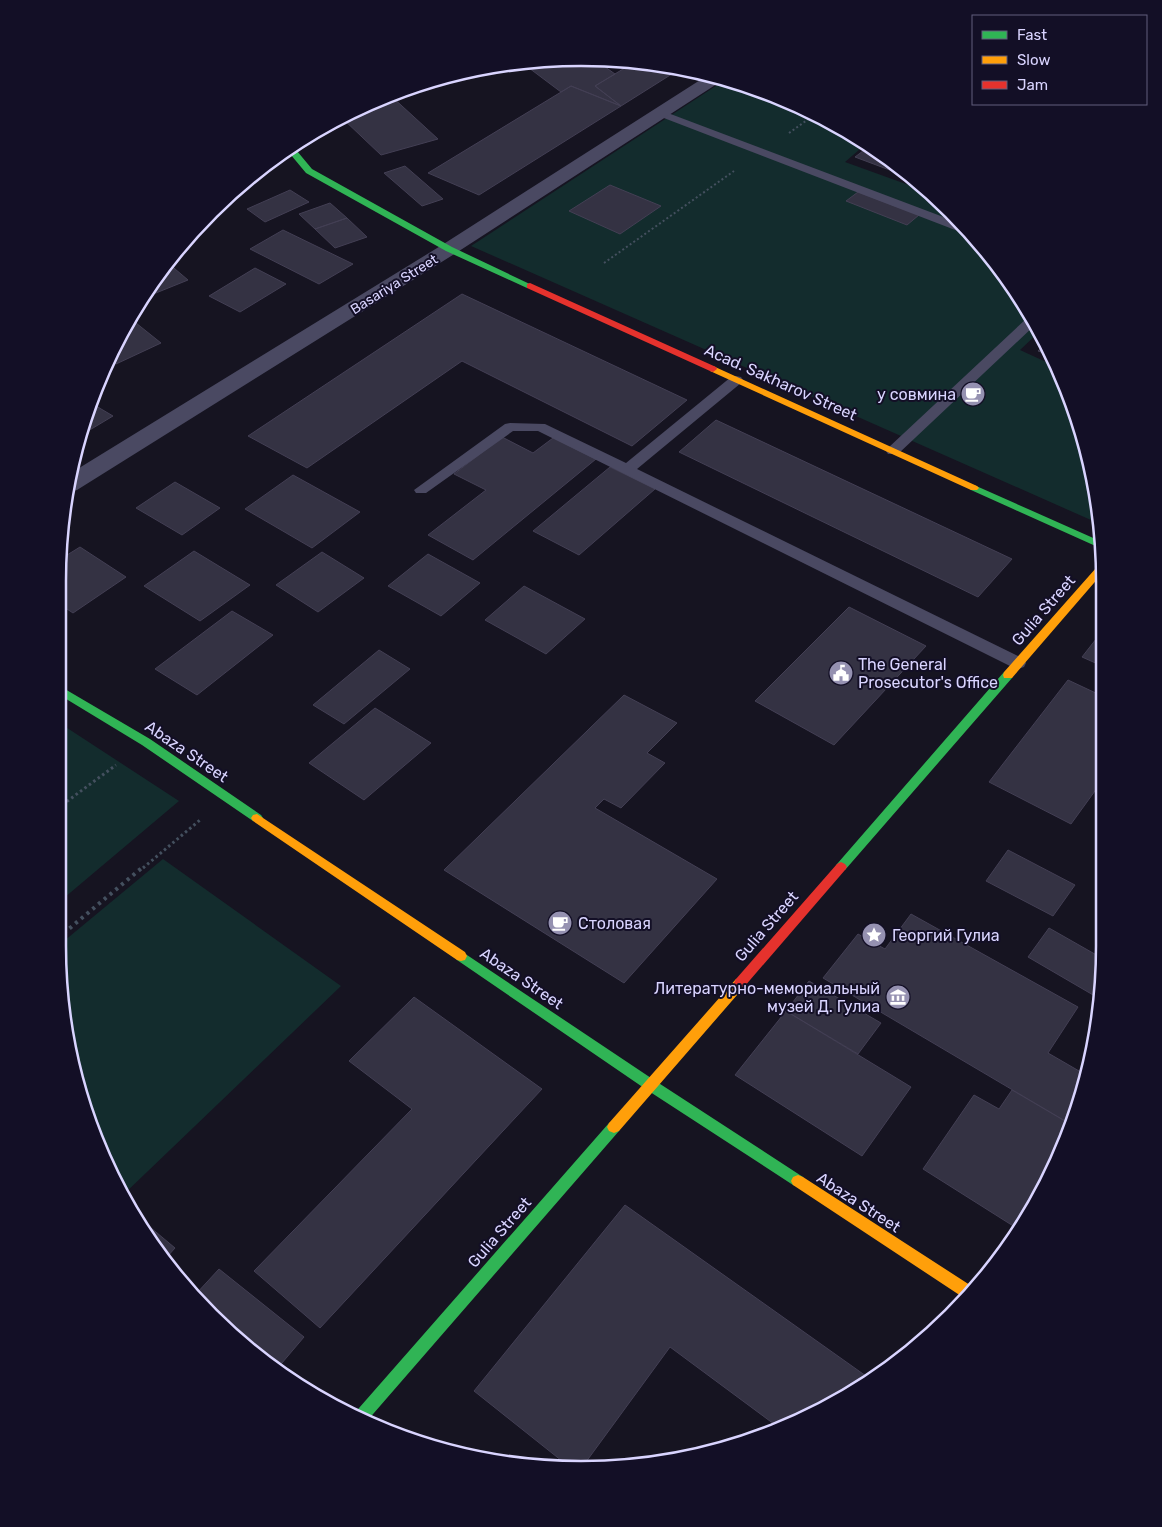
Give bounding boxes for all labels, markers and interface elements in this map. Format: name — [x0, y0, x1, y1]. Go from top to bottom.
legend — [972, 15, 1147, 105]
text: Fast — [1017, 26, 1047, 44]
text: Slow — [1017, 51, 1050, 69]
text: Jam — [1017, 76, 1048, 94]
street label: Basariya Street — [347, 251, 442, 318]
street label: Acad. Sakharov Street — [702, 340, 860, 425]
cafe icon: у совмина — [960, 381, 986, 407]
place label: у совмина — [877, 385, 956, 404]
street label: Gulia Street — [1008, 571, 1079, 650]
place label: The General Prosecutor's Office — [858, 655, 998, 692]
public building icon: The General Prosecutor's Office — [828, 660, 854, 686]
street label: Abaza Street — [142, 717, 232, 786]
street label: Gulia Street — [731, 887, 802, 966]
cafe icon: Столовая — [547, 910, 573, 936]
place label: Столовая — [578, 914, 651, 933]
place icon: Георгий Гулиа — [861, 922, 887, 948]
place label: Георгий Гулиа — [892, 926, 1000, 945]
street label: Abaza Street — [477, 944, 567, 1013]
place label: Литературно-мемориальный музей Д. Гулиа — [654, 979, 880, 1016]
museum icon: Литературно-мемориальный музей Д. Гулиа — [885, 984, 911, 1010]
street label: Abaza Street — [813, 1168, 904, 1237]
street label: Gulia Street — [464, 1193, 535, 1272]

